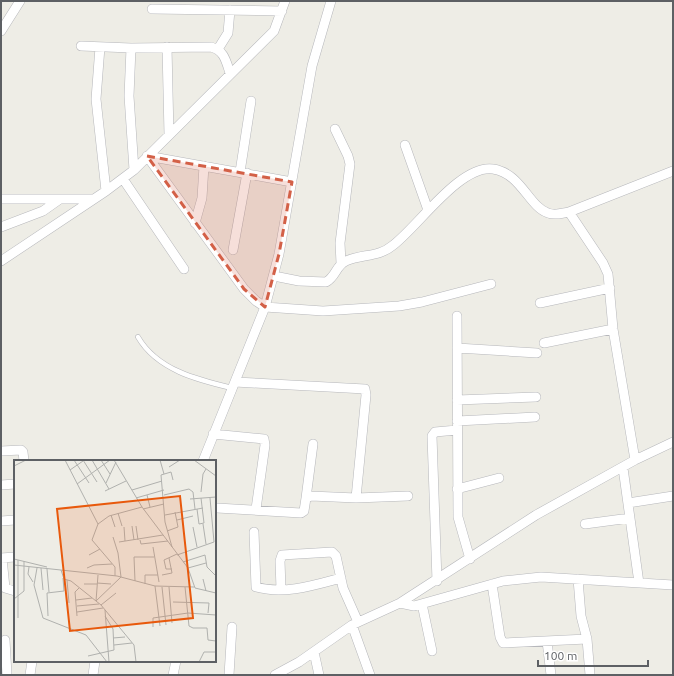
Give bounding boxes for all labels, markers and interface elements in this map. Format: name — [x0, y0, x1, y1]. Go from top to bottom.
inset map — [14, 460, 216, 662]
scale bar — [538, 642, 648, 668]
text: 100 m — [544, 649, 577, 662]

